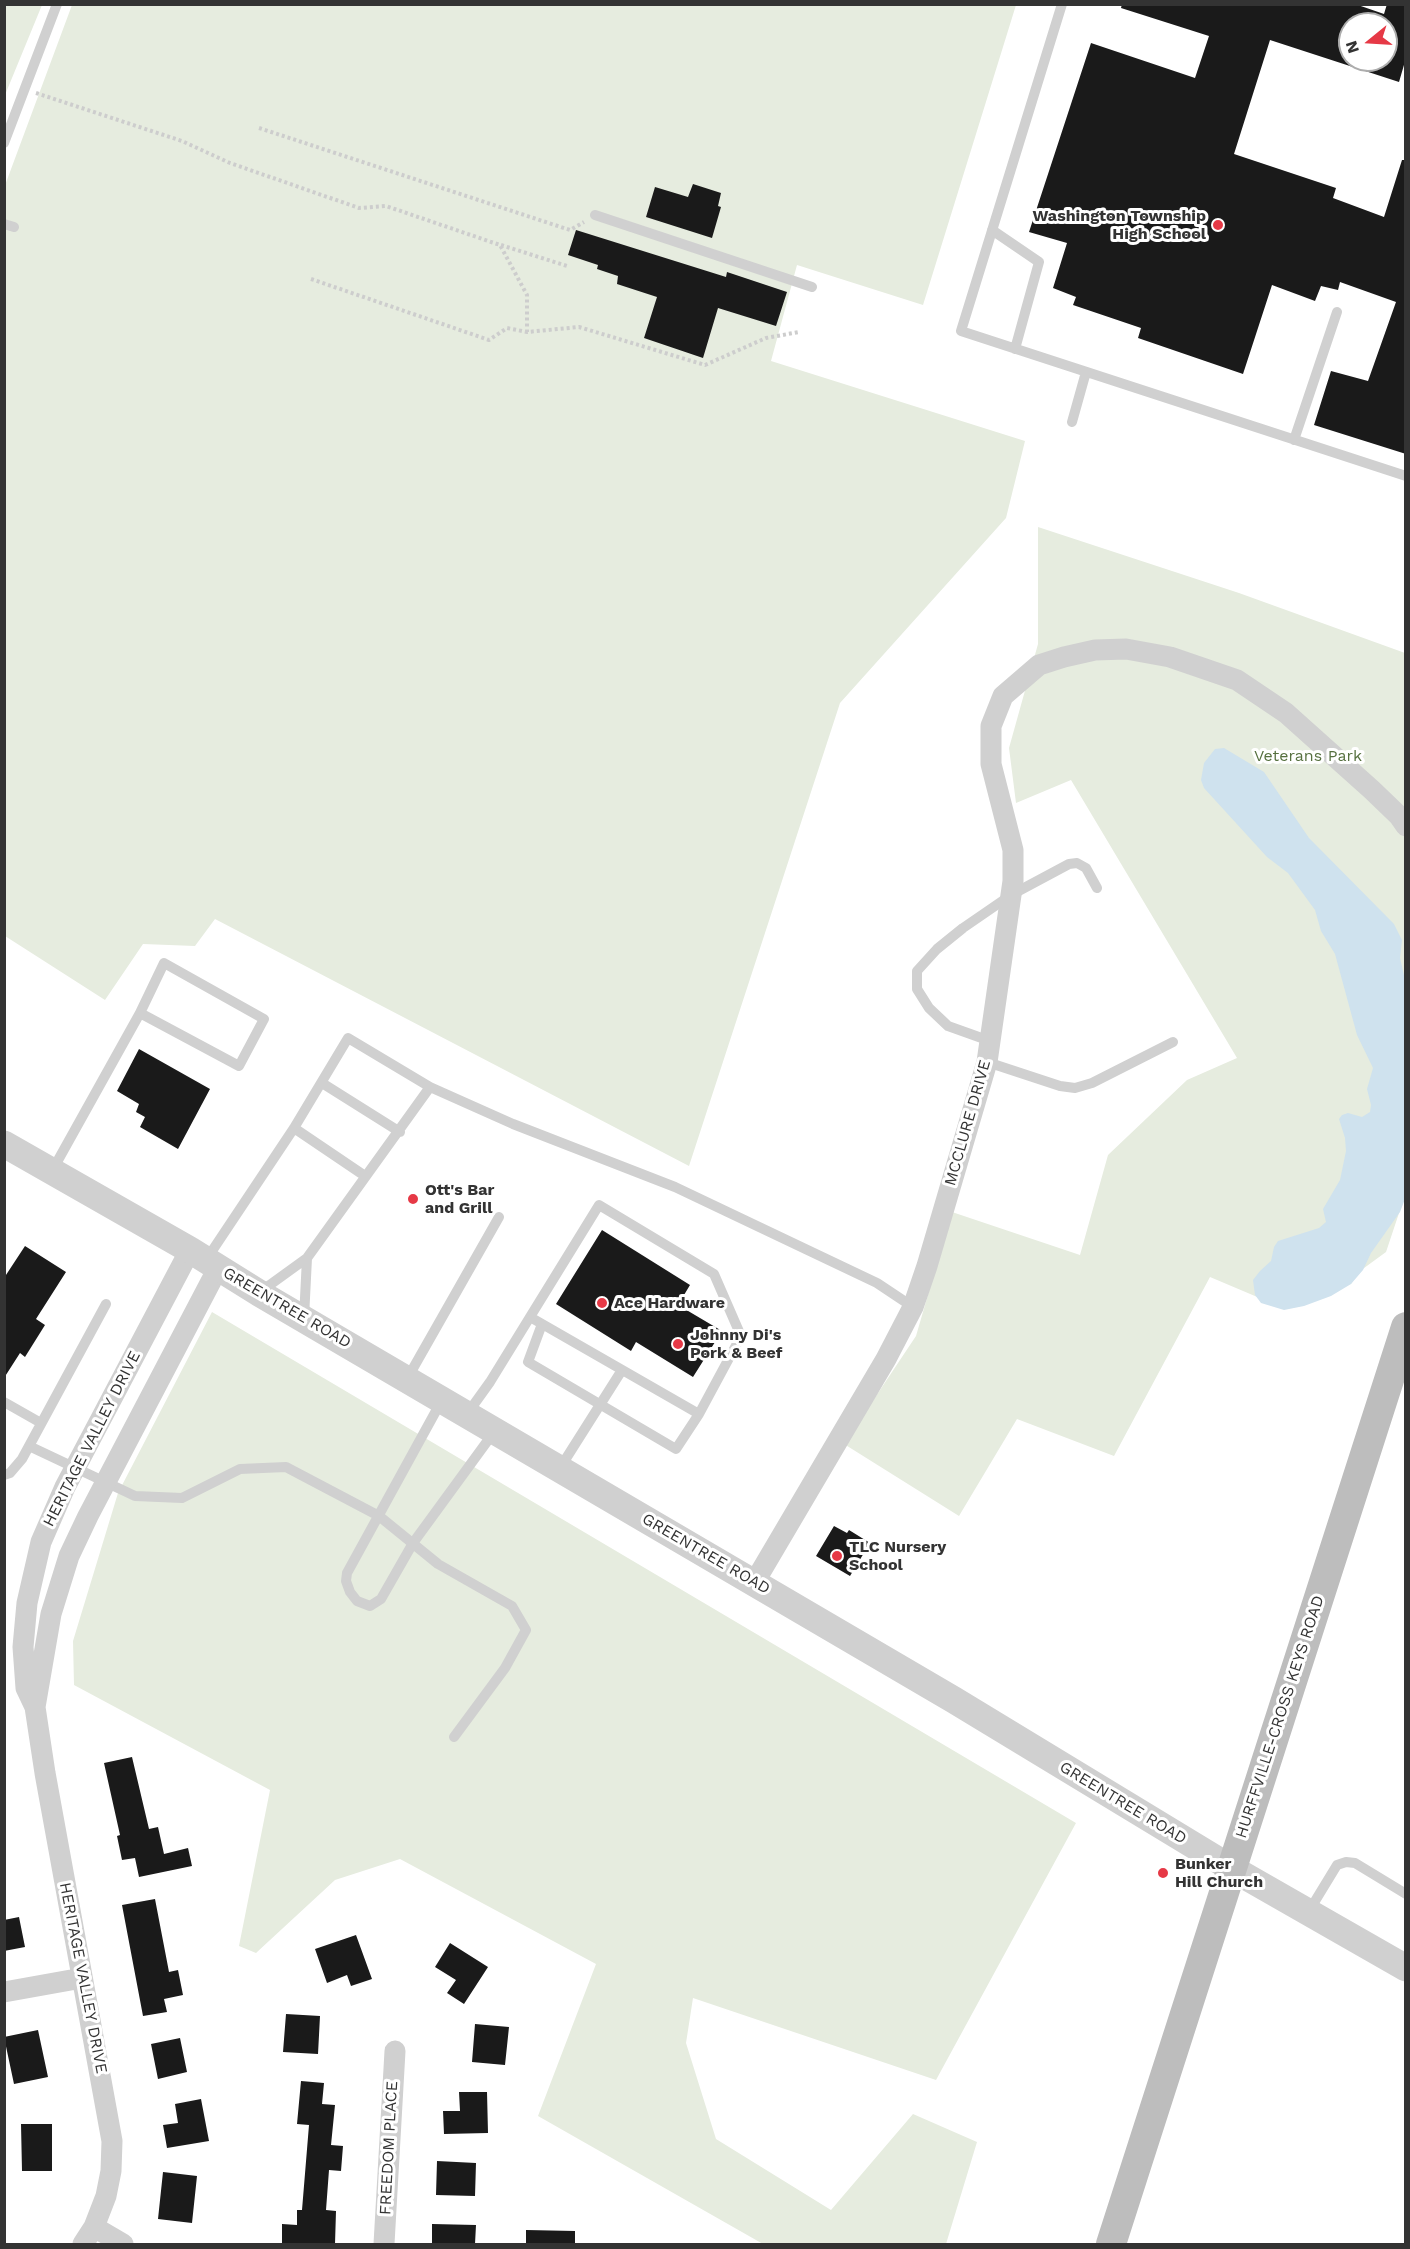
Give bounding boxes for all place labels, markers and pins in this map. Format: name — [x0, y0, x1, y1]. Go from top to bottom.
place label: Washington Township High School — [1033, 206, 1206, 244]
marker: Washington Township High School — [1211, 218, 1225, 232]
place label: Ott's Bar and Grill — [425, 1180, 494, 1218]
marker: Ott's Bar and Grill — [406, 1192, 420, 1206]
place label: Ace Hardware — [614, 1293, 725, 1313]
marker: Ace Hardware — [595, 1296, 609, 1310]
place label: Johnny Di's Pork & Beef — [690, 1325, 782, 1363]
marker: Johnny Di's Pork & Beef — [671, 1337, 685, 1351]
place label: TLC Nursery School — [849, 1537, 946, 1575]
marker: TLC Nursery School — [830, 1549, 844, 1563]
place label: Bunker Hill Church — [1175, 1854, 1263, 1892]
marker: Bunker Hill Church — [1156, 1866, 1170, 1880]

